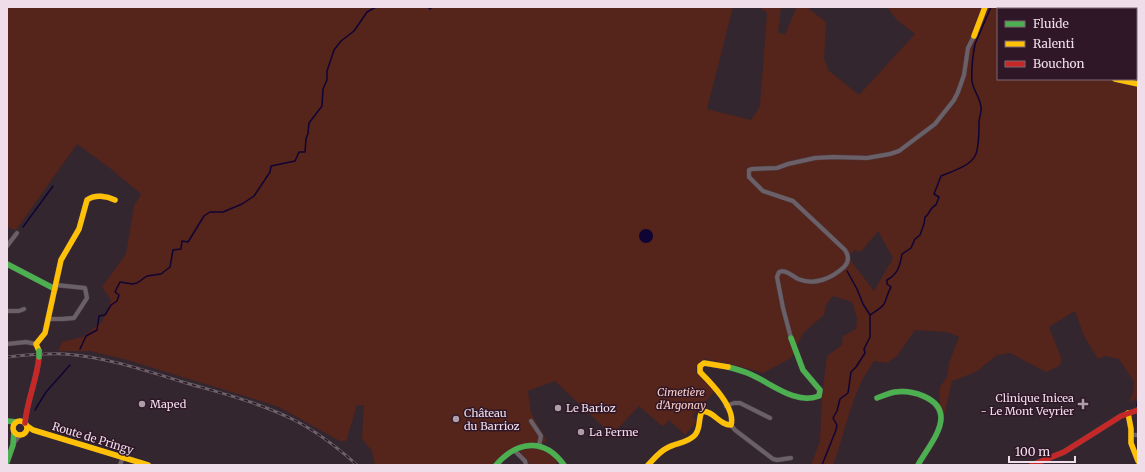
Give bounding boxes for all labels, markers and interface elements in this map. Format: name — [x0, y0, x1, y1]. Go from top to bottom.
legend — [997, 8, 1137, 80]
text: Fluide — [1033, 16, 1069, 31]
text: Ralenti — [1033, 36, 1074, 51]
text: Bouchon — [1033, 56, 1085, 71]
park label: Cimetière d'Argonay — [656, 385, 706, 412]
place label: Clinique Inicea - Le Mont Veyrier — [980, 391, 1074, 418]
place label: Maped — [150, 397, 187, 411]
marker: Clinique Inicea - Le Mont Veyrier — [1077, 398, 1089, 410]
marker: Maped — [137, 399, 147, 409]
place label: Le Barioz — [566, 401, 616, 415]
marker: Le Barioz — [553, 403, 563, 413]
place label: Château du Barrioz — [464, 406, 519, 433]
marker: Château du Barrioz — [451, 414, 461, 424]
street label: Route de Pringy — [51, 419, 136, 457]
place label: La Ferme — [589, 425, 639, 439]
marker: La Ferme — [576, 427, 586, 437]
scale bar — [1009, 438, 1075, 464]
text: 100 m — [1015, 444, 1050, 459]

